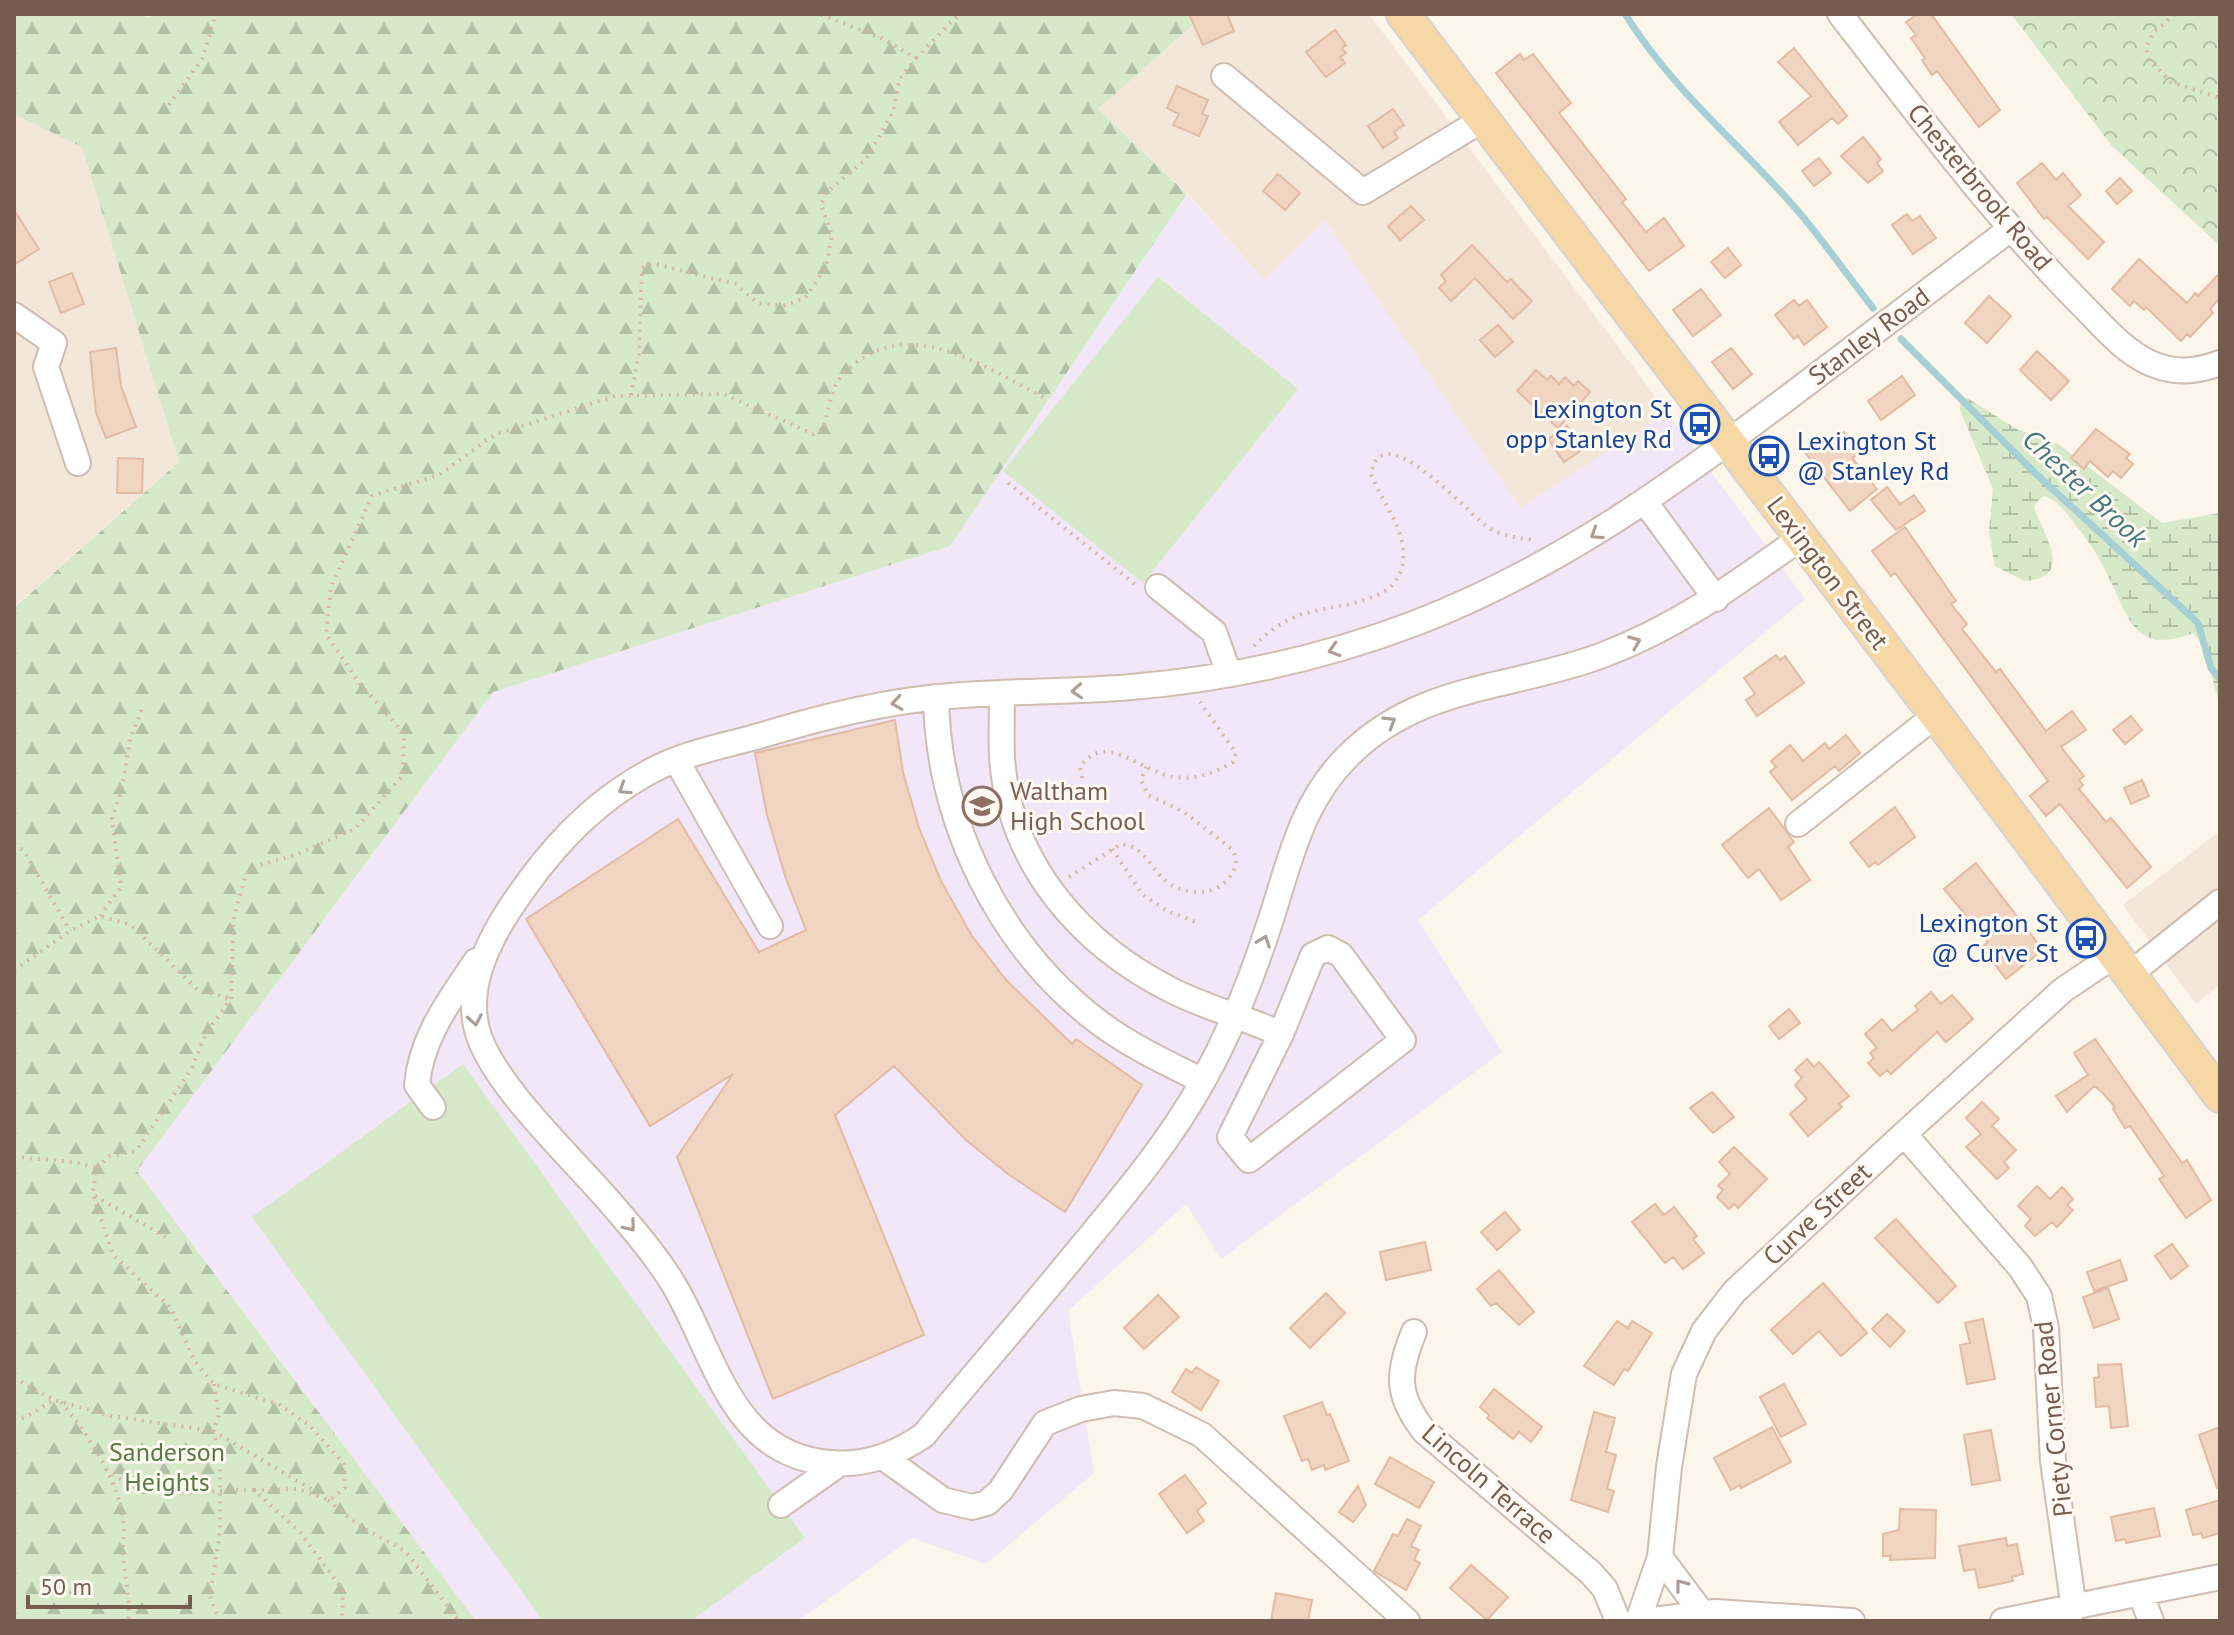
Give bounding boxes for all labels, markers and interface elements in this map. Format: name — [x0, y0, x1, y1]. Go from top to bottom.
street label: Chesterbrook Road — [1901, 96, 2060, 277]
street label: Stanley Road — [1802, 279, 1936, 392]
place label: Lexington St opp Stanley Rd — [1505, 392, 1672, 455]
bus stop icon: Lexington St opp Stanley Rd — [1679, 403, 1721, 445]
water label: Chester Brook — [2015, 420, 2157, 556]
place label: Lexington St @ Stanley Rd — [1797, 424, 1949, 487]
bus stop icon: Lexington St @ Stanley Rd — [1748, 435, 1790, 477]
street label: Lexington Street — [1760, 490, 1897, 656]
one-way arrow — [1591, 525, 1605, 540]
one-way arrow — [1627, 635, 1641, 652]
one-way arrow — [1327, 641, 1341, 657]
one-way arrow — [1070, 682, 1083, 699]
one-way arrow — [890, 694, 904, 711]
one-way arrow — [1381, 717, 1396, 732]
place label: Waltham High School — [1010, 774, 1145, 837]
one-way arrow — [618, 779, 633, 794]
school or university icon: Waltham High School — [961, 785, 1003, 827]
place label: Lexington St @ Curve St — [1919, 906, 2058, 969]
bus stop icon: Lexington St @ Curve St — [2065, 917, 2107, 959]
one-way arrow — [1254, 935, 1270, 949]
one-way arrow — [466, 1014, 483, 1027]
street label: Curve Street — [1756, 1155, 1878, 1272]
one-way arrow — [620, 1216, 635, 1231]
street label: Piety Corner Road — [2026, 1320, 2079, 1519]
street label: Lincoln Terrace — [1416, 1416, 1563, 1551]
park label: Sanderson Heights — [109, 1435, 225, 1498]
scale bar — [28, 1559, 190, 1609]
text: 50 m — [40, 1571, 92, 1602]
one-way arrow — [1676, 1579, 1690, 1594]

